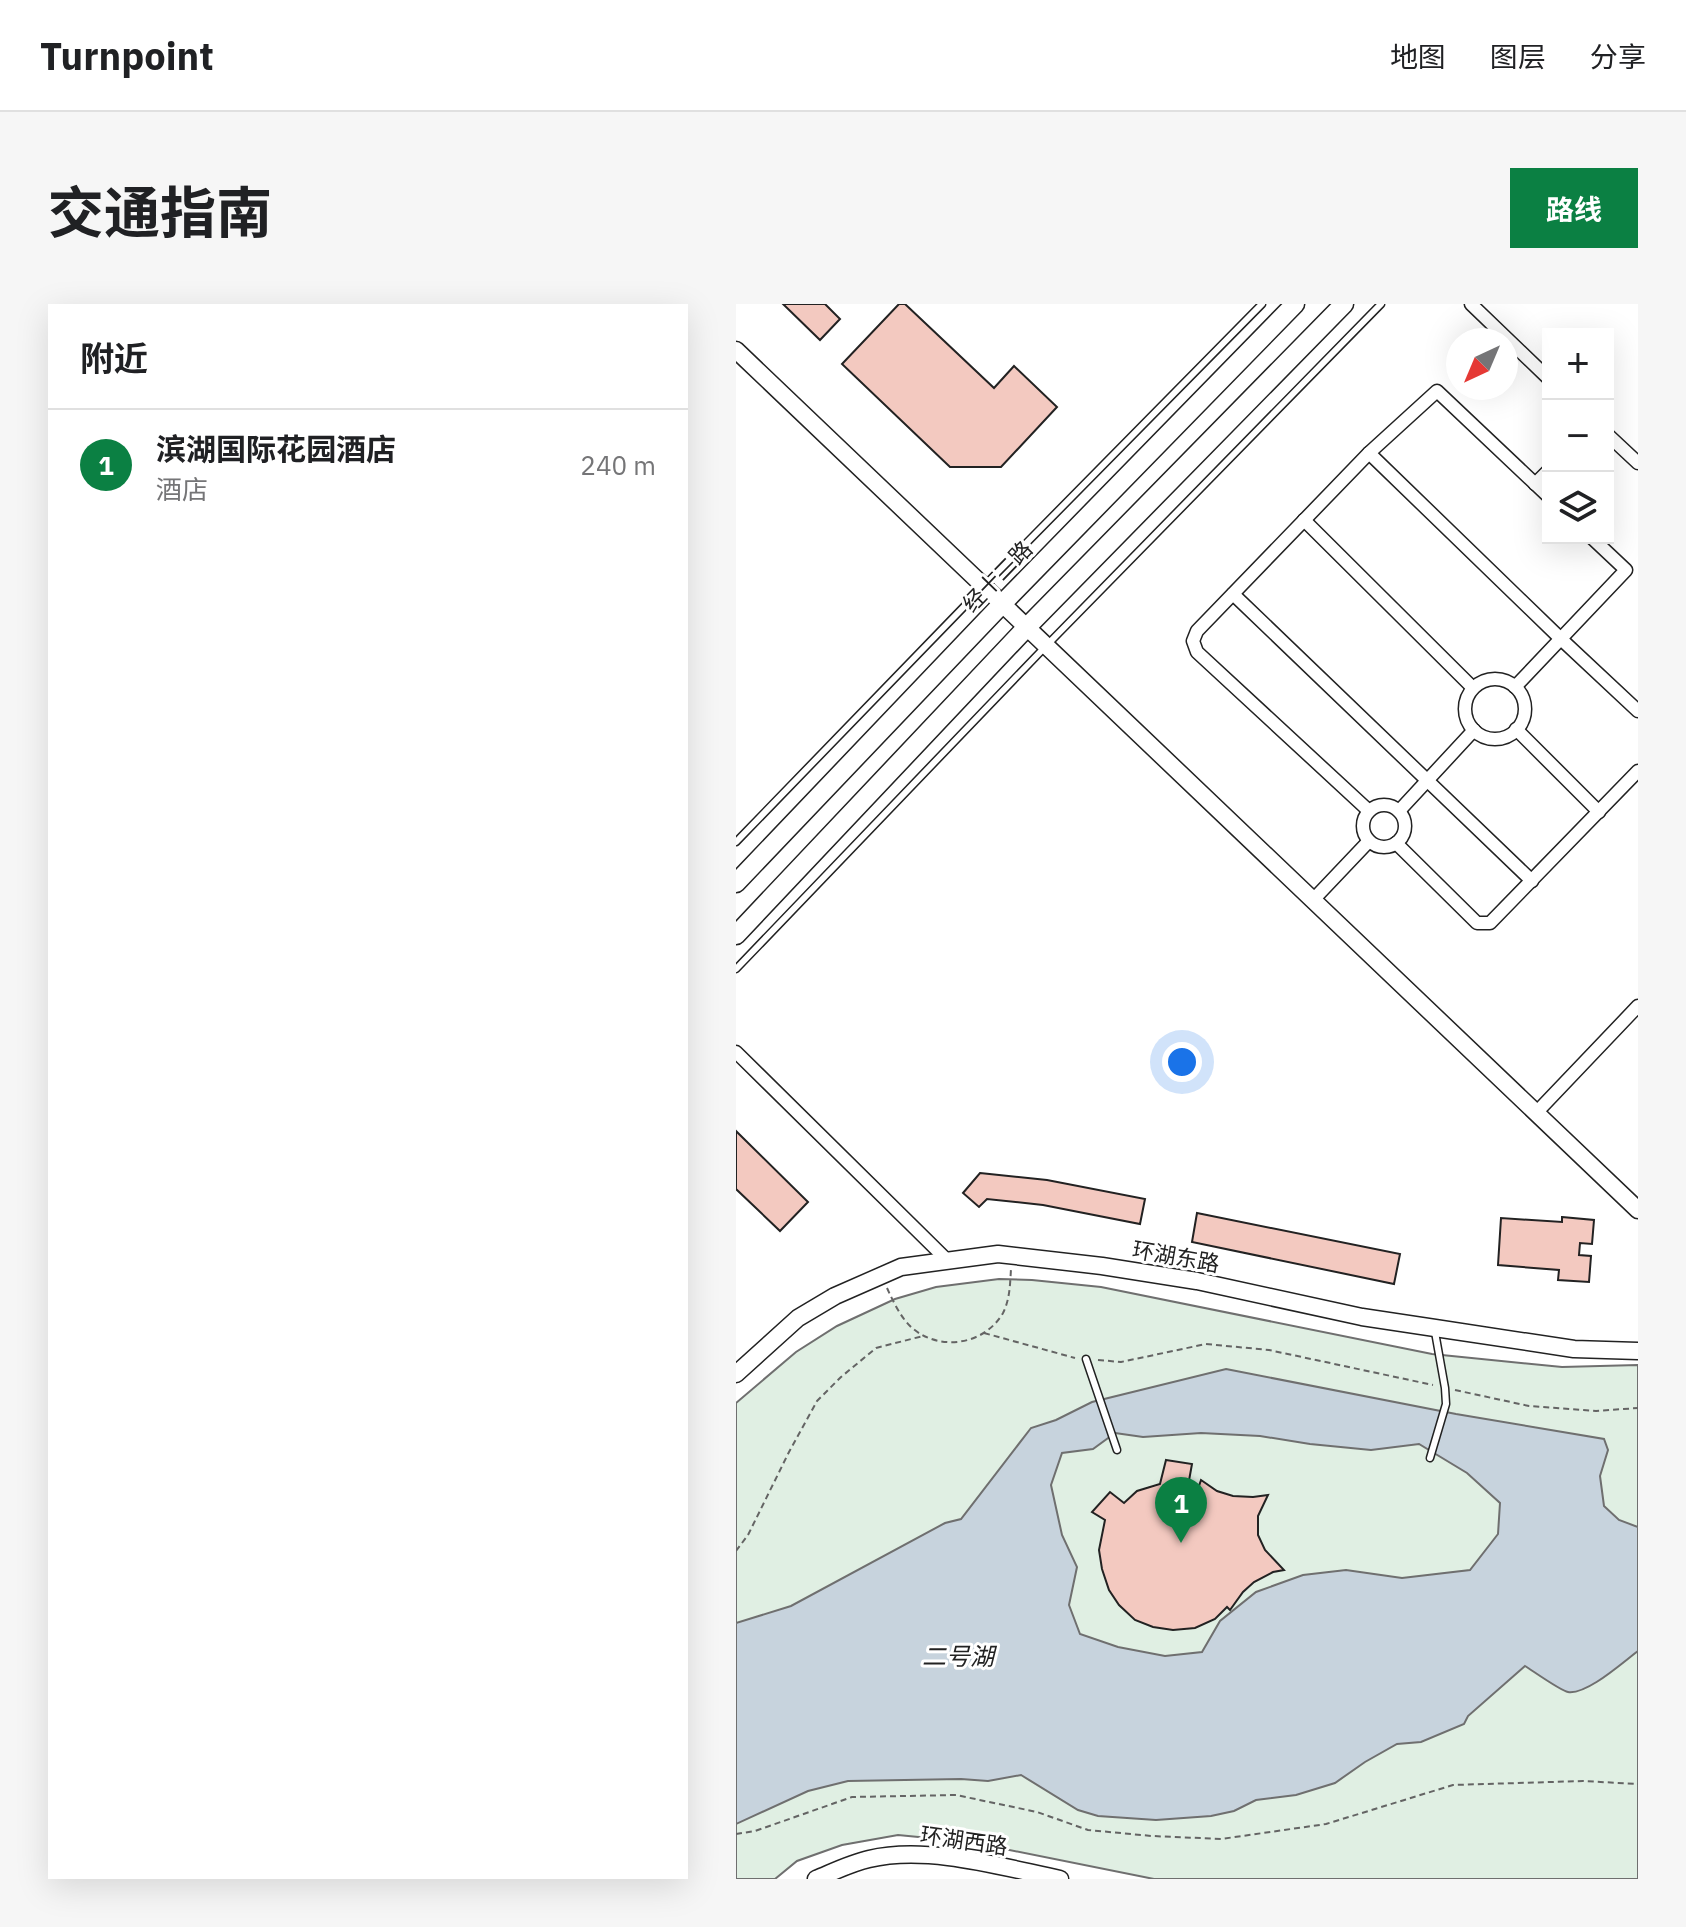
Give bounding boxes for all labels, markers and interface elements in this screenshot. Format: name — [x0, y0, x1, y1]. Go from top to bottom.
text: Turnpoint — [40, 31, 214, 80]
text: 地图 — [1390, 38, 1446, 75]
text: 图层 — [1490, 38, 1546, 75]
text: 分享 — [1590, 38, 1646, 75]
button: 路线 — [1510, 168, 1638, 248]
text: 交通指南 — [48, 176, 272, 248]
north arrow — [1446, 328, 1518, 400]
map controls — [1542, 328, 1614, 544]
button: + — [1542, 328, 1614, 400]
text: 附近 — [80, 336, 148, 380]
button: − — [1542, 400, 1614, 472]
text: 滨湖国际花园酒店 — [156, 429, 396, 468]
text: 1 — [98, 448, 114, 482]
text: 240 m — [580, 448, 656, 482]
text: 酒店 — [156, 472, 208, 506]
button: layers — [1542, 472, 1614, 544]
street label: 经十二路 — [956, 534, 1038, 618]
your location — [1162, 1042, 1202, 1082]
street label: 环湖东路 — [1130, 1234, 1222, 1278]
pin: 1 — [1155, 1477, 1207, 1543]
water label: 二号湖 — [922, 1640, 998, 1672]
street label: 环湖西路 — [918, 1820, 1010, 1860]

